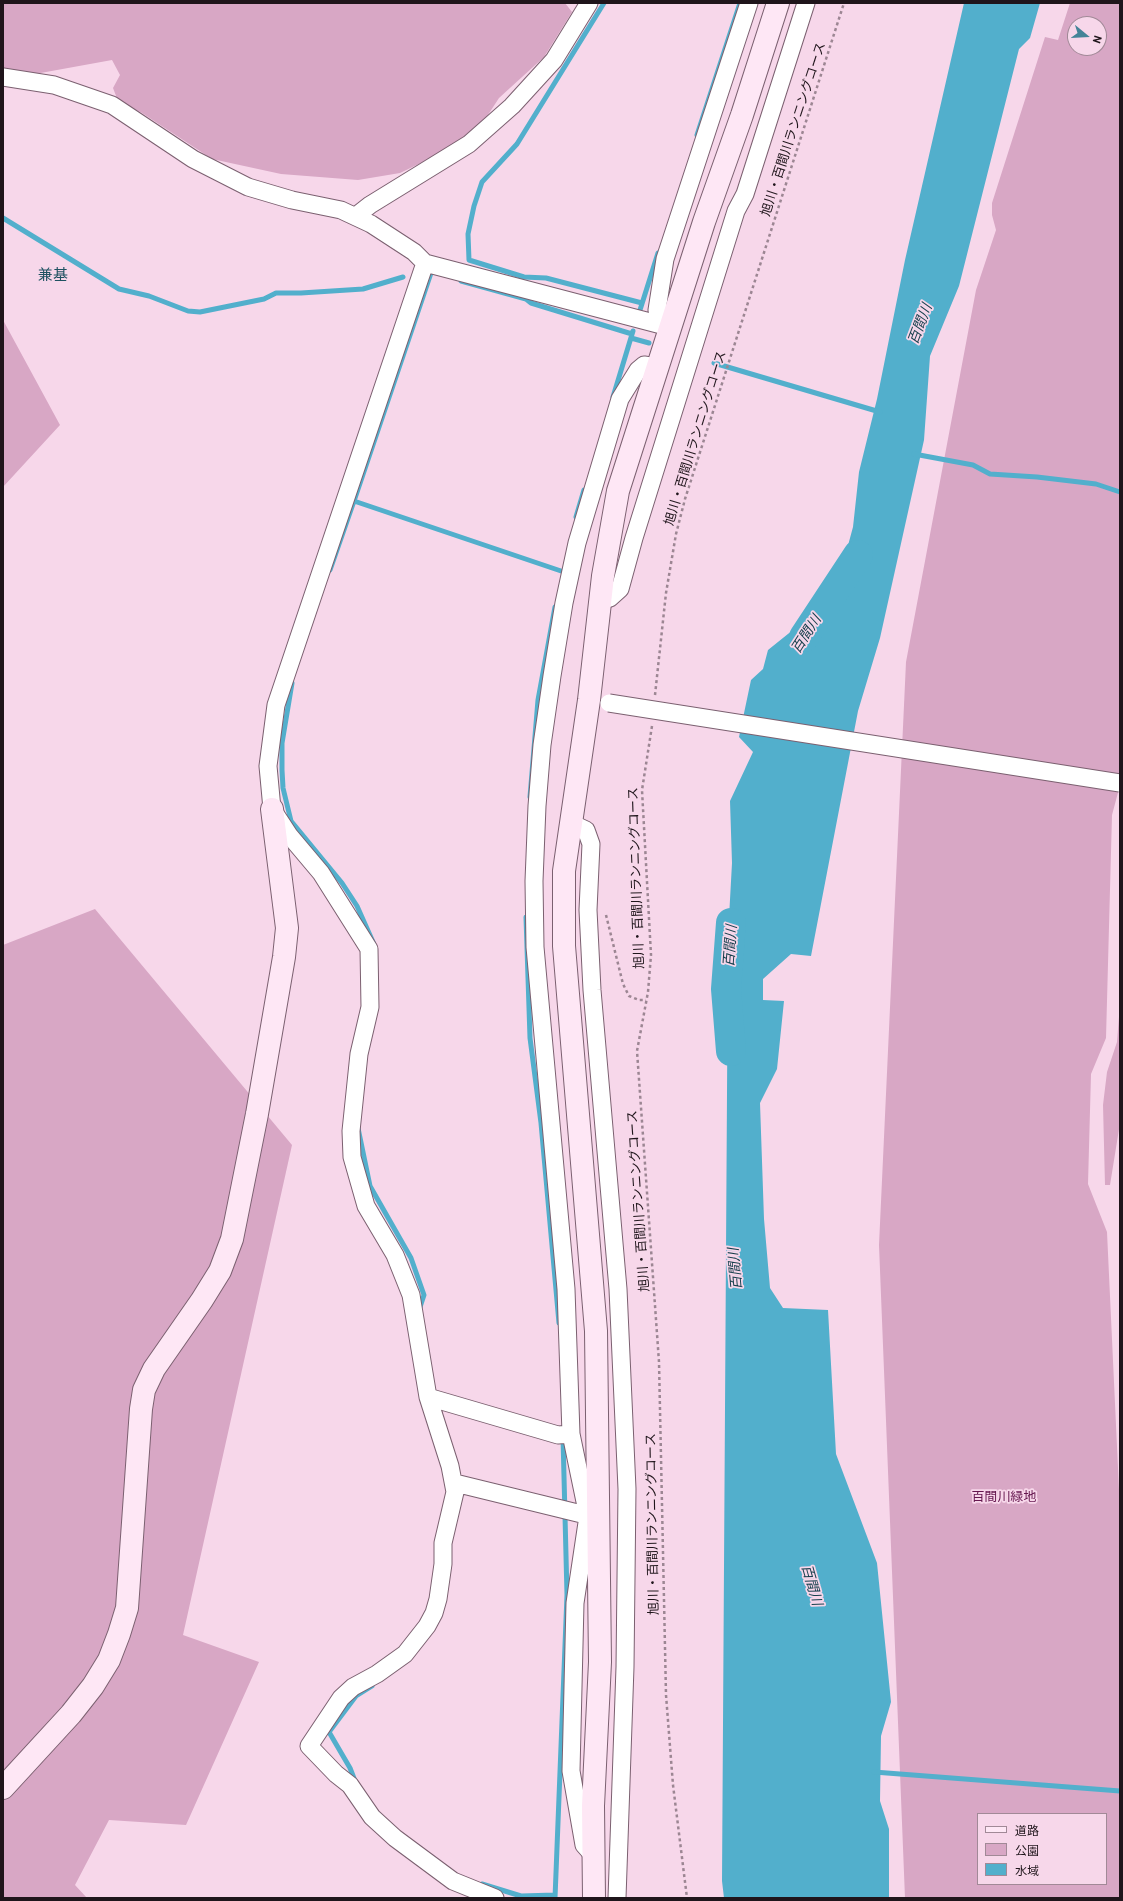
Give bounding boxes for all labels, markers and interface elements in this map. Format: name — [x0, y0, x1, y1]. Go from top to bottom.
north arrow — [1067, 16, 1107, 56]
text: N — [1091, 34, 1105, 45]
street label: 旭川・百間川ランニングコース — [757, 40, 829, 218]
district label: 兼基 — [38, 266, 68, 284]
water label: 百間川 — [905, 301, 935, 347]
street label: 旭川・百間川ランニングコース — [661, 349, 729, 527]
water label: 百間川 — [788, 612, 824, 656]
street label: 旭川・百間川ランニングコース — [625, 787, 647, 969]
water label: 百間川 — [720, 924, 740, 968]
street label: 旭川・百間川ランニングコース — [624, 1110, 652, 1292]
water label: 百間川 — [725, 1247, 745, 1291]
street label: 旭川・百間川ランニングコース — [643, 1433, 661, 1615]
park label: 百間川緑地 — [972, 1489, 1036, 1505]
water label: 百間川 — [798, 1562, 826, 1608]
legend — [977, 1813, 1107, 1885]
text: 道路 — [1015, 1823, 1039, 1837]
text: 公園 — [1015, 1843, 1039, 1857]
text: 水域 — [1015, 1863, 1039, 1877]

